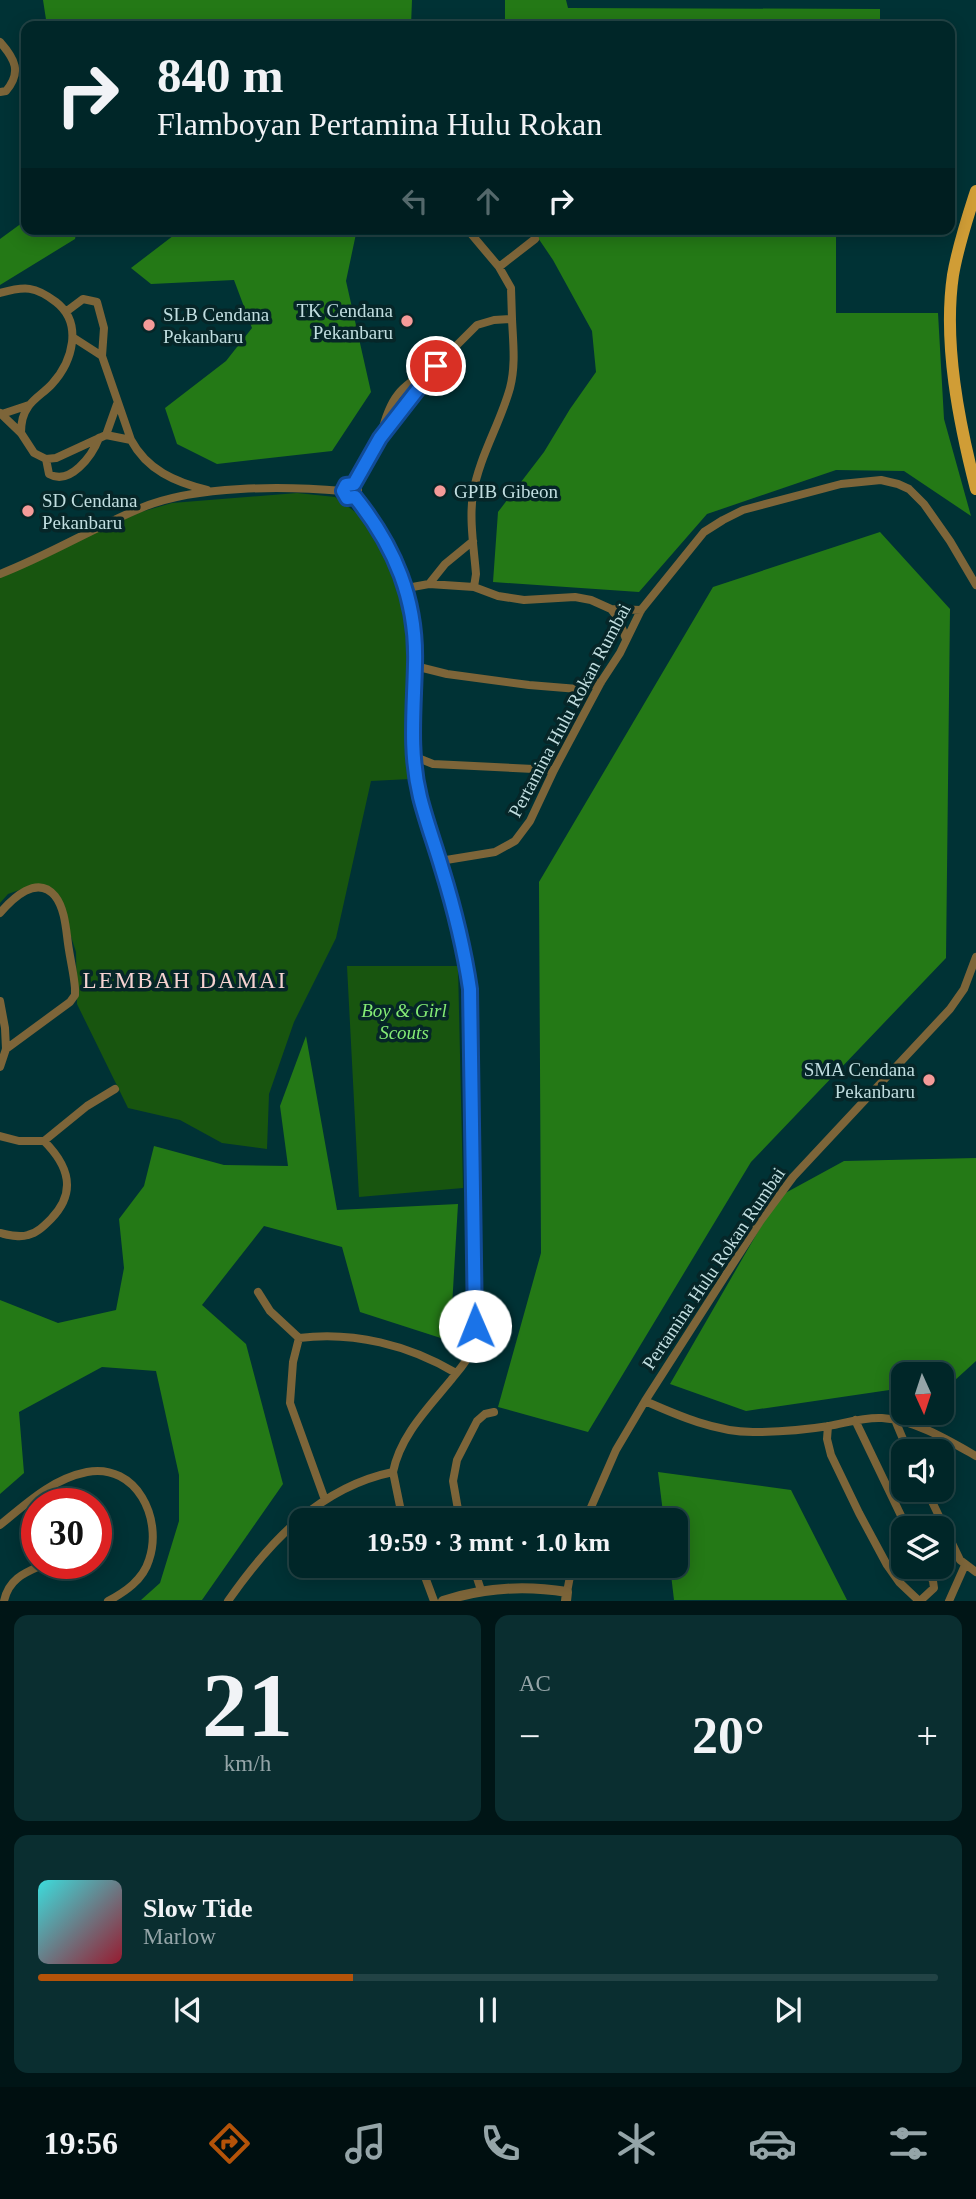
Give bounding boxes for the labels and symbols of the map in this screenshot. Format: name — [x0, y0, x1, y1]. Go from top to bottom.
place label: TK Cendana Pekanbaru — [296, 300, 394, 343]
place label: SLB Cendana Pekanbaru — [163, 304, 270, 347]
marker: TK Cendana Pekanbaru — [399, 313, 415, 329]
marker: SLB Cendana Pekanbaru — [141, 317, 157, 333]
pin — [406, 336, 466, 396]
place label: GPIB Gibeon — [454, 481, 558, 502]
marker: GPIB Gibeon — [432, 483, 448, 499]
place label: SD Cendana Pekanbaru — [42, 490, 138, 533]
marker: SD Cendana Pekanbaru — [20, 503, 36, 519]
street label: Pertamina Hulu Rokan Rumbai — [504, 600, 635, 821]
district label: LEMBAH DAMAI — [83, 968, 287, 993]
park label: Boy & Girl Scouts — [361, 1000, 447, 1043]
place label: SMA Cendana Pekanbaru — [804, 1059, 916, 1102]
marker: SMA Cendana Pekanbaru — [921, 1072, 937, 1088]
street label: Pertamina Hulu Rokan Rumbai — [638, 1163, 789, 1373]
position arrow — [438, 1289, 512, 1363]
north arrow — [891, 1362, 954, 1424]
speed limit sign: 30 — [21, 1488, 112, 1579]

